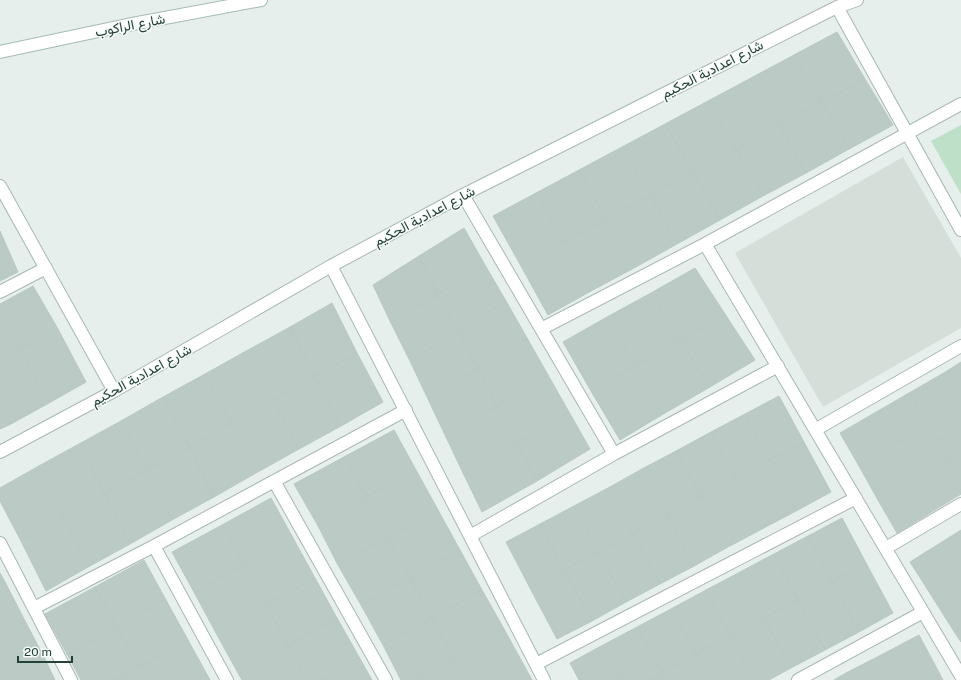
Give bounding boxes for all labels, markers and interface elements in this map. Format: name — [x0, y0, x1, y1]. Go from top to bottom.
street label: شارع الراكوب — [94, 10, 167, 43]
street label: شارع اعدادية الحكيم — [658, 36, 767, 104]
street label: شارع اعدادية الحكيم — [371, 183, 479, 252]
street label: شارع اعدادية الحكيم — [88, 341, 196, 412]
scale bar — [18, 638, 72, 664]
text: 20 m — [24, 645, 52, 659]

